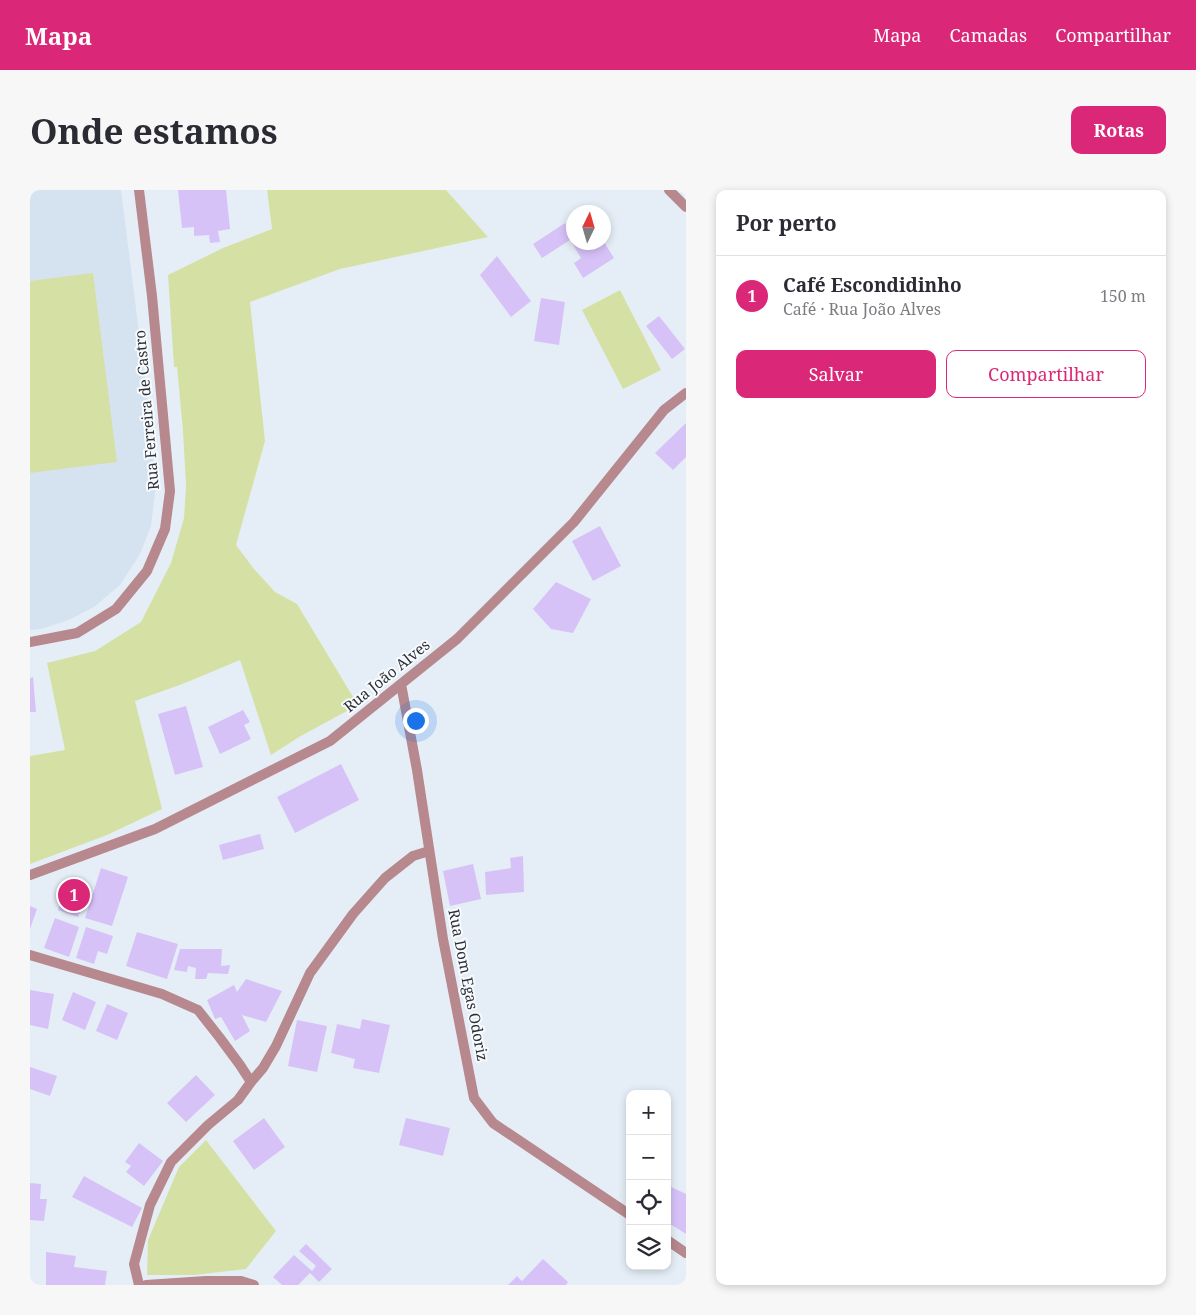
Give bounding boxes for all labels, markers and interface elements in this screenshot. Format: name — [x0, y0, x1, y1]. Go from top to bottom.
text: Mapa — [25, 19, 92, 52]
text: Mapa — [873, 23, 922, 47]
text: Camadas — [950, 23, 1027, 47]
text: Compartilhar — [1055, 23, 1171, 47]
button: Rotas — [1071, 106, 1166, 154]
text: Onde estamos — [30, 107, 278, 154]
north arrow — [566, 205, 611, 250]
text: Por perto — [736, 209, 837, 237]
text: Café Escondidinho — [783, 272, 962, 298]
text: 1 — [747, 285, 757, 307]
text: 150 m — [1100, 285, 1146, 307]
text: Café · Rua João Alves — [783, 298, 941, 320]
street label: Rua Ferreira de Castro — [129, 329, 163, 491]
button: Salvar — [736, 350, 936, 398]
button: Compartilhar — [946, 350, 1146, 398]
street label: Rua João Alves — [339, 634, 434, 716]
your location — [403, 708, 429, 734]
pin: 1 — [58, 876, 90, 914]
street label: Rua Dom Egas Odoriz — [444, 907, 494, 1063]
map controls — [626, 1090, 671, 1270]
button: + — [626, 1090, 671, 1135]
button: − — [626, 1135, 671, 1180]
button: locate — [626, 1180, 671, 1225]
button: layers — [626, 1225, 671, 1270]

